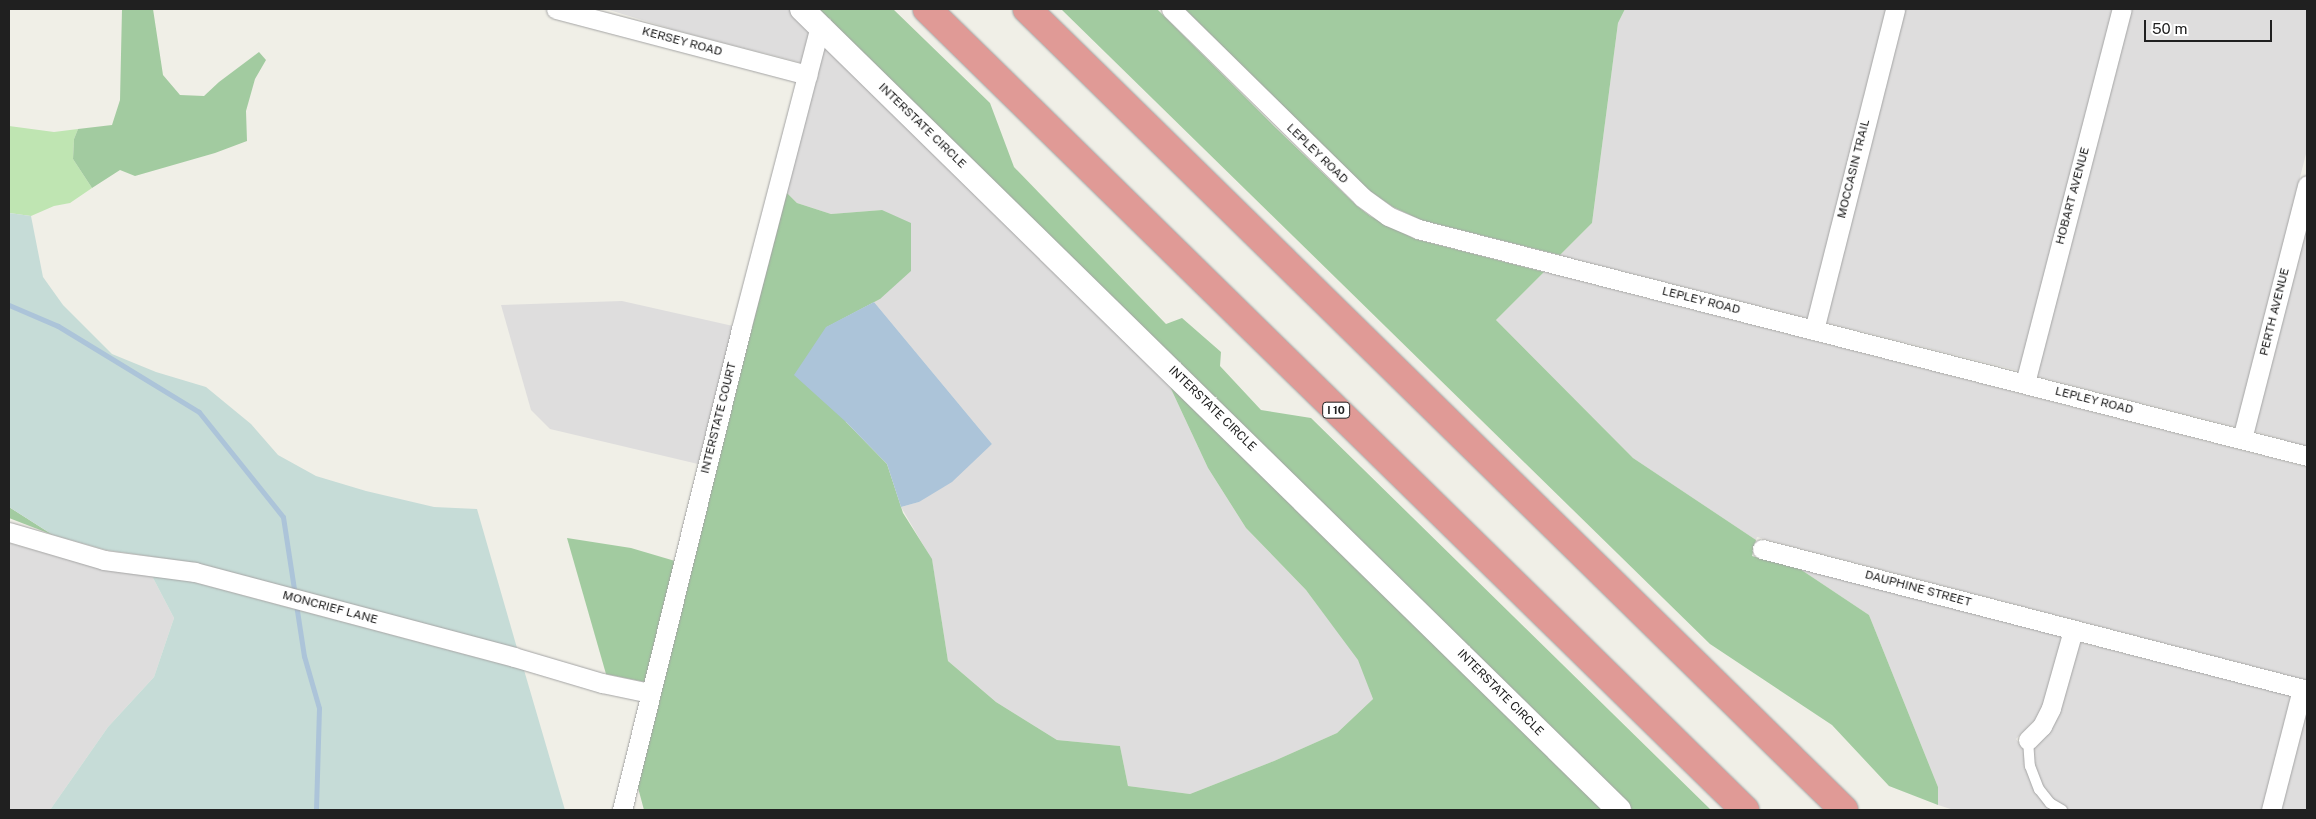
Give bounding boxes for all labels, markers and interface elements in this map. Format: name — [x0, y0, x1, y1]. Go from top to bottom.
scale bar — [2146, 10, 2274, 42]
text: 50 m — [2152, 20, 2187, 37]
street label: KERSEY ROAD — [640, 24, 724, 60]
street label: INTERSTATE CIRCLE — [875, 80, 969, 172]
street label: MOCCASIN TRAIL — [1835, 118, 1873, 220]
street label: LEPLEY ROAD — [1283, 121, 1351, 187]
street label: HOBART AVENUE — [2053, 146, 2093, 246]
street label: PERTH AVENUE — [2257, 267, 2293, 357]
street label: LEPLEY ROAD — [1660, 284, 1742, 318]
street label: INTERSTATE COURT — [698, 361, 740, 475]
street label: INTERSTATE CIRCLE — [1165, 363, 1259, 455]
street label: LEPLEY ROAD — [2053, 384, 2135, 418]
road number: I 10 — [1321, 402, 1351, 418]
street label: DAUPHINE STREET — [1863, 568, 1973, 610]
street label: MONCRIEF LANE — [281, 588, 379, 628]
street label: INTERSTATE CIRCLE — [1454, 647, 1546, 739]

